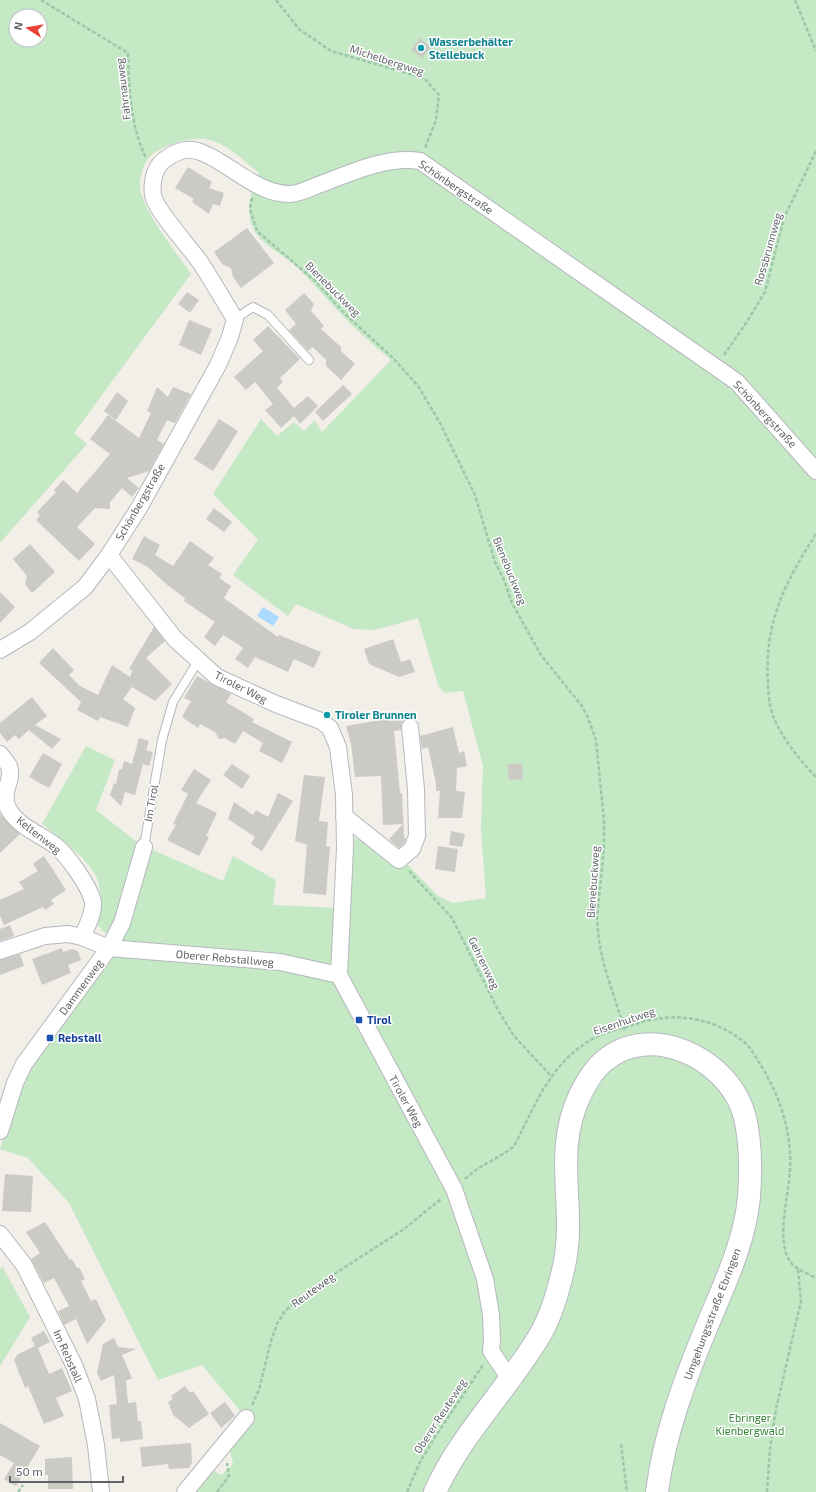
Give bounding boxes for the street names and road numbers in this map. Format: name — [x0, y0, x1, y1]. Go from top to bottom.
street label: Michelbergweg — [348, 41, 426, 78]
street label: Fahrnauweg — [112, 57, 133, 121]
street label: Schönbergstraße — [417, 157, 496, 216]
street label: Rossbrunnweg — [751, 211, 784, 287]
street label: Bienebuckweg — [303, 258, 364, 319]
street label: Schönbergstraße — [731, 377, 800, 450]
street label: Schönbergstraße — [112, 461, 167, 543]
street label: Bienebuckweg — [491, 535, 530, 607]
street label: Tiroler Weg — [213, 668, 270, 705]
street label: Im Tirol — [141, 783, 160, 823]
street label: Keltenweg — [14, 813, 64, 856]
street label: Bienebuckweg — [583, 845, 602, 919]
street label: Gehrenweg — [466, 934, 503, 991]
street label: Oberer Rebstallweg — [175, 947, 275, 968]
street label: Dammenweg — [56, 956, 105, 1017]
street label: Eisenhutweg — [591, 1004, 657, 1037]
street label: Tiroler Weg — [387, 1072, 426, 1129]
street label: Umgehungsstraße Ebringen — [680, 1246, 743, 1382]
street label: Reuteweg — [289, 1270, 337, 1310]
street label: Im Rebstall — [51, 1327, 86, 1385]
street label: Oberer Reuteweg — [411, 1376, 469, 1456]

